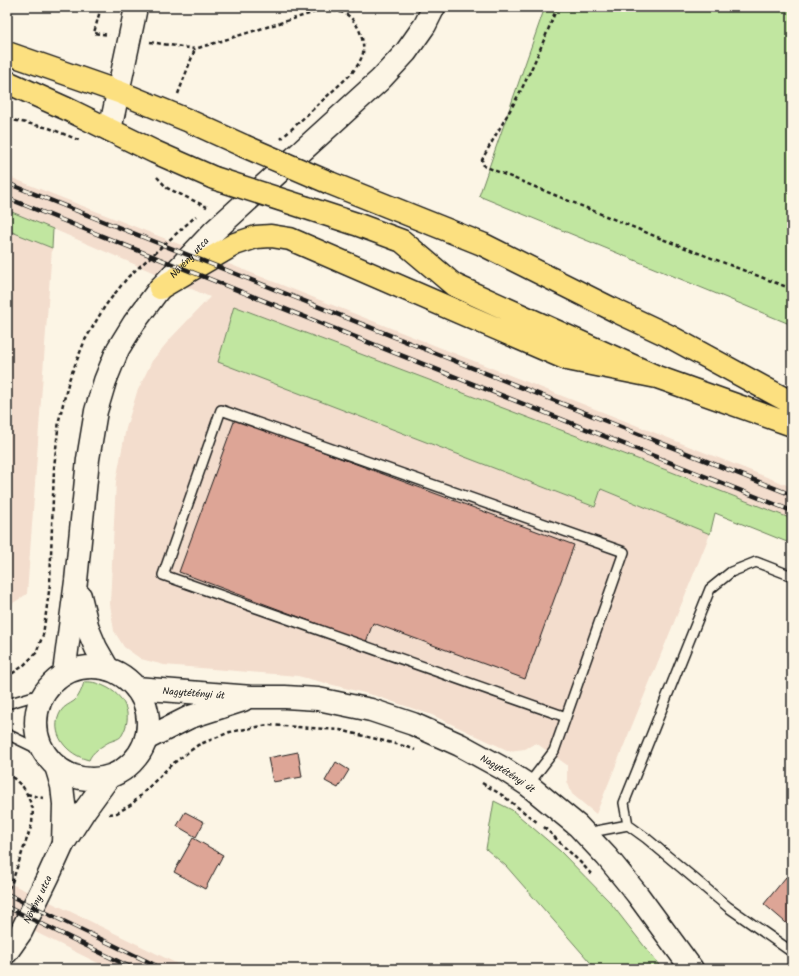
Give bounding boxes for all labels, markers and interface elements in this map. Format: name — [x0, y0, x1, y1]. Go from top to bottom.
street label: Növény utca — [166, 234, 213, 283]
street label: Nagytétényi út — [162, 683, 226, 704]
street label: Nagytétényi út — [477, 751, 539, 797]
street label: Növény utca — [19, 873, 57, 926]

